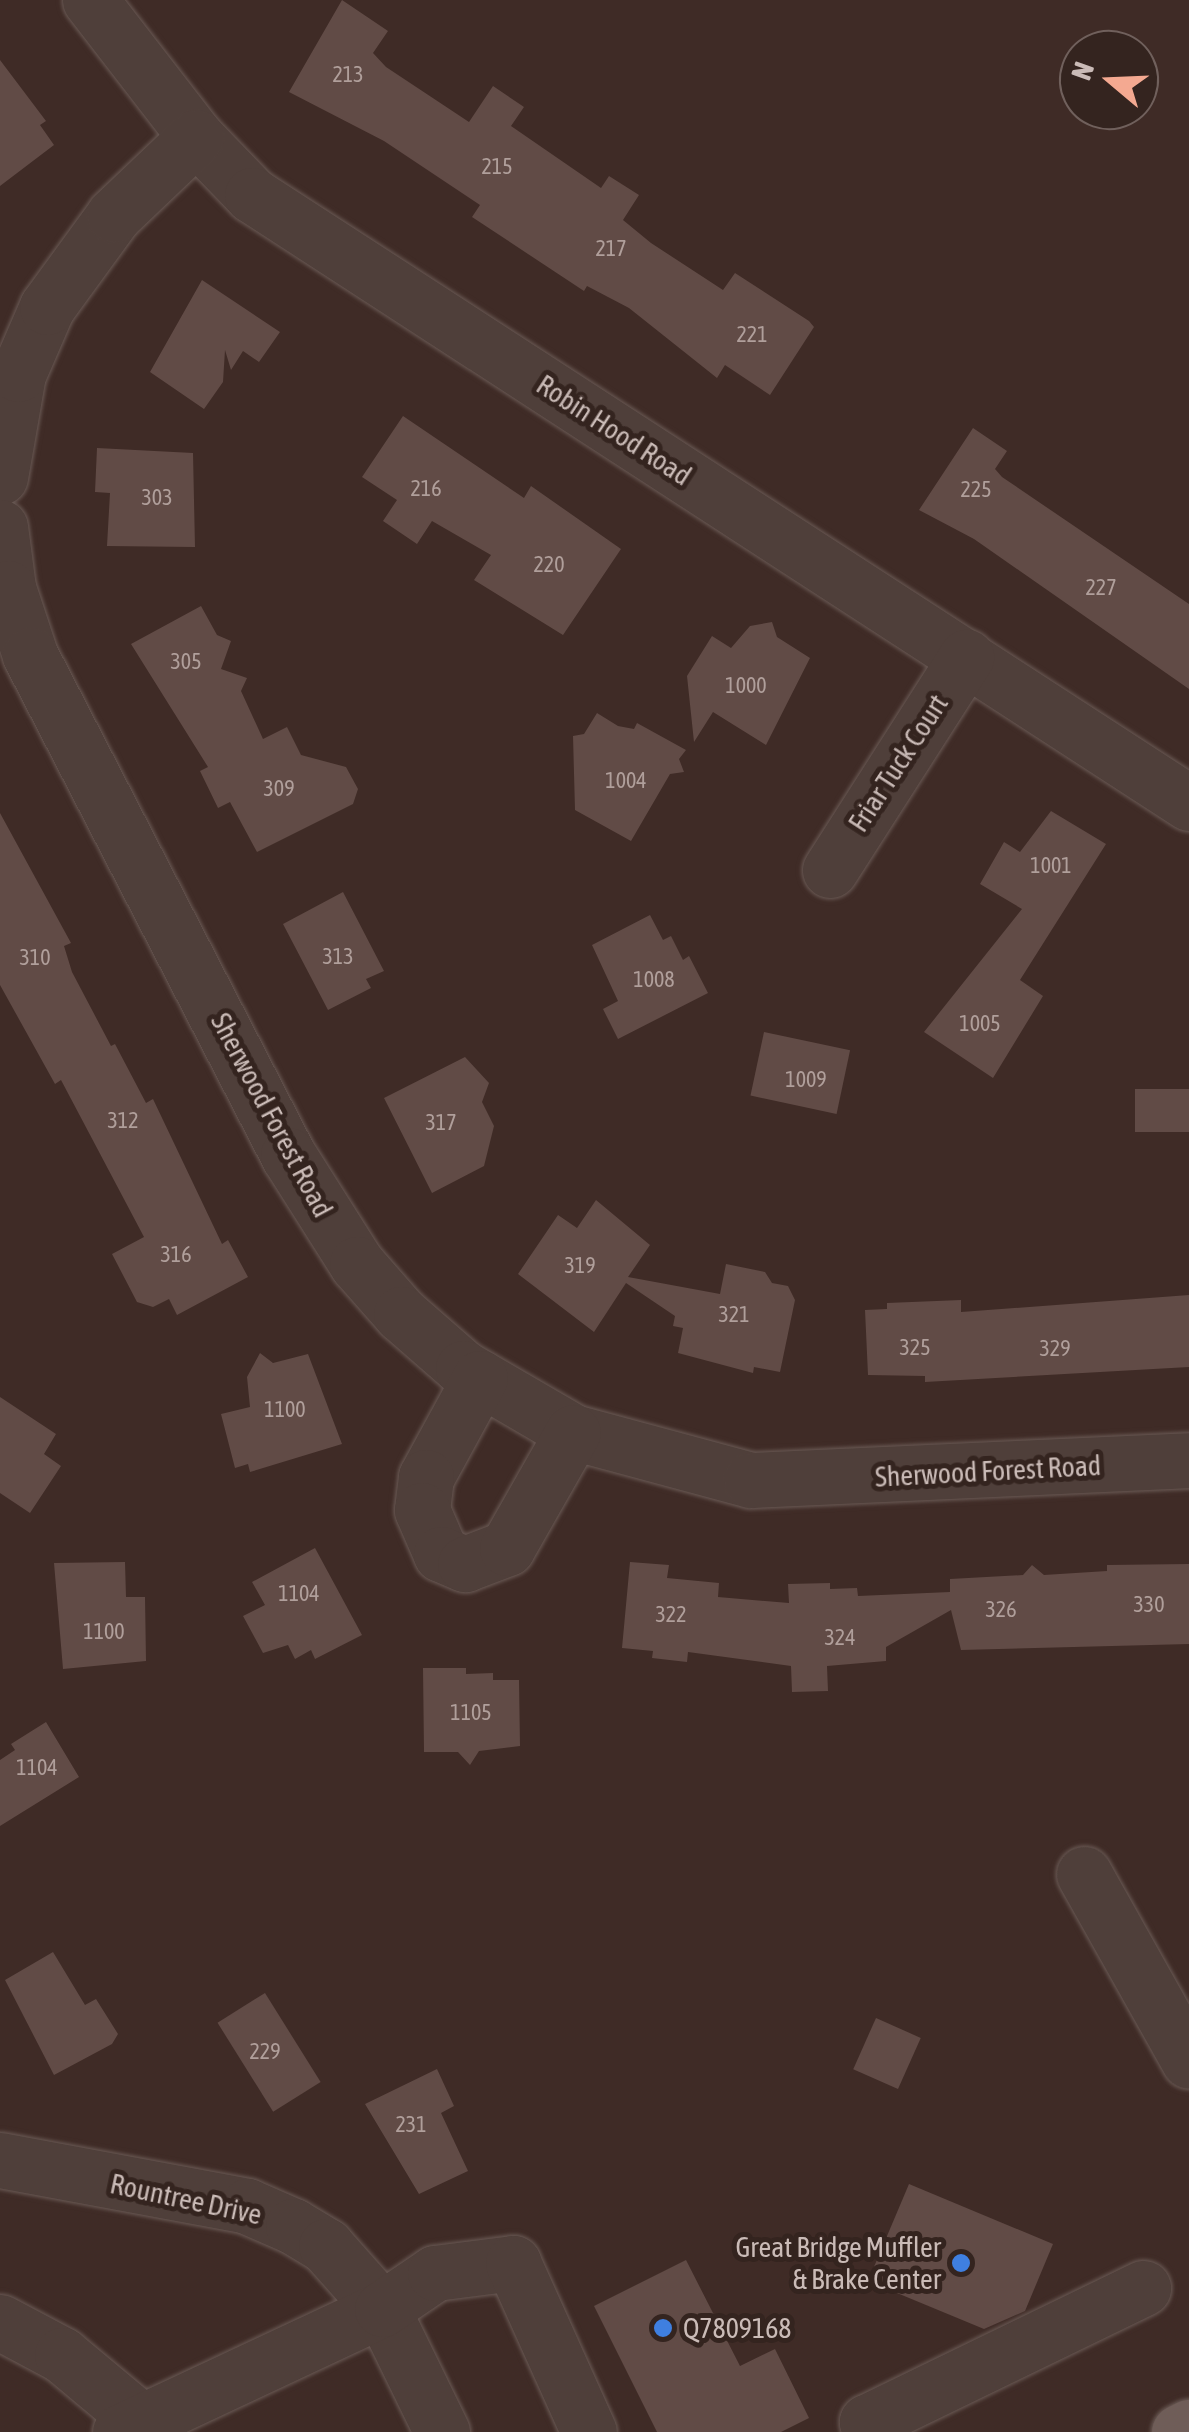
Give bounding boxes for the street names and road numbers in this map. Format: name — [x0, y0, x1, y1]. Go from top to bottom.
street label: Robin Hood Road — [530, 368, 698, 492]
street label: Friar Tuck Court — [841, 688, 955, 838]
street label: Sherwood Forest Road — [204, 1007, 340, 1223]
street label: Sherwood Forest Road — [874, 1448, 1102, 1494]
street label: Rountree Drive — [107, 2167, 265, 2231]

